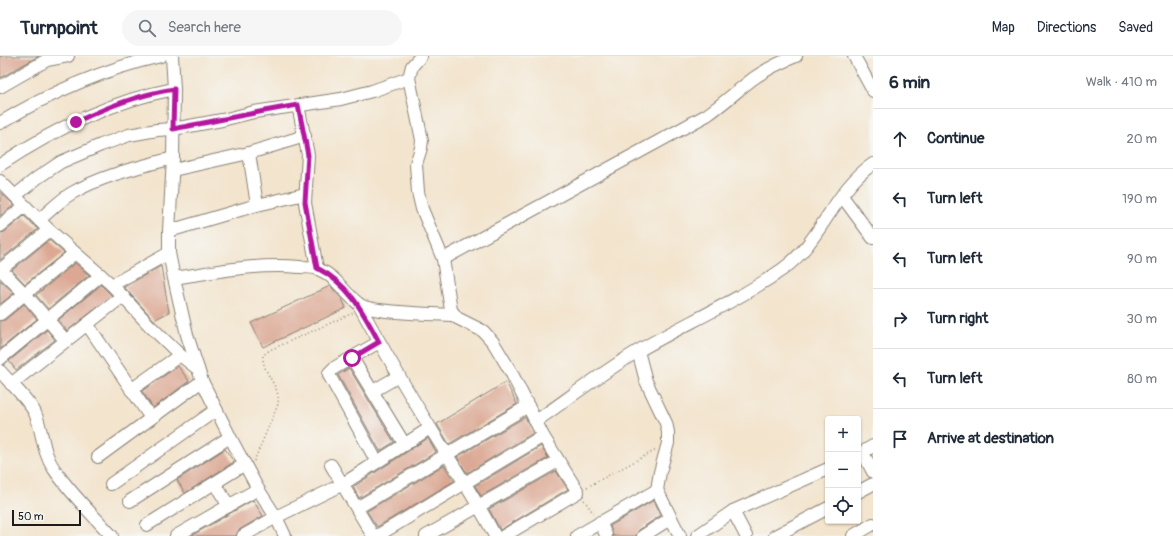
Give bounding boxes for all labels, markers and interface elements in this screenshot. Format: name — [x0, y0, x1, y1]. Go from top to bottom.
search box — [122, 10, 402, 46]
text: Turnpoint — [20, 16, 98, 40]
icon: search — [136, 17, 158, 39]
text: Search here — [168, 18, 241, 37]
text: Map — [992, 19, 1015, 36]
text: Directions — [1037, 19, 1096, 36]
text: Saved — [1118, 19, 1153, 36]
text: 6 min — [889, 72, 930, 93]
text: Walk · 410 m — [1086, 74, 1157, 90]
route end — [67, 113, 85, 131]
icon: ahead — [889, 128, 911, 150]
text: Continue — [927, 129, 985, 148]
text: 20 m — [1126, 131, 1157, 147]
icon: left — [889, 188, 911, 210]
text: Turn left — [927, 189, 983, 208]
text: 190 m — [1122, 191, 1157, 207]
icon: left — [889, 248, 911, 270]
text: Turn left — [927, 249, 983, 268]
text: 90 m — [1127, 251, 1157, 267]
icon: right — [889, 308, 911, 330]
text: Turn right — [927, 309, 988, 328]
text: 30 m — [1127, 311, 1157, 327]
route start — [343, 349, 361, 367]
icon: left — [889, 368, 911, 390]
text: Turn left — [927, 369, 983, 388]
text: 80 m — [1127, 371, 1157, 387]
map controls — [825, 416, 861, 524]
button: + — [825, 416, 861, 452]
icon: arrive — [889, 428, 911, 450]
text: Arrive at destination — [927, 429, 1054, 448]
button: − — [825, 452, 861, 488]
button: locate — [825, 488, 861, 524]
scale bar — [12, 508, 81, 527]
text: 50 m — [18, 510, 44, 523]

